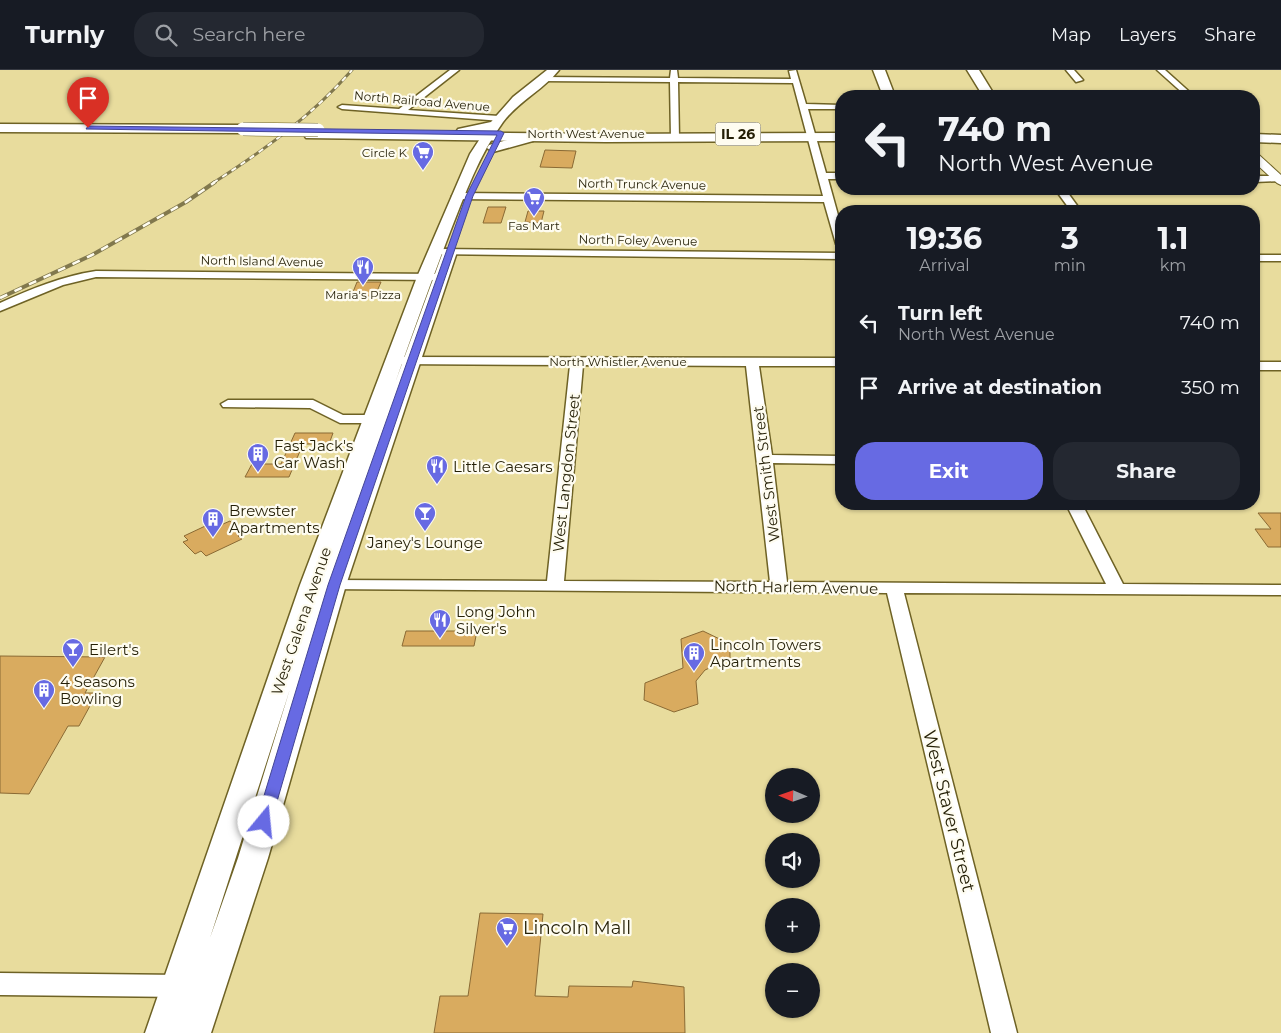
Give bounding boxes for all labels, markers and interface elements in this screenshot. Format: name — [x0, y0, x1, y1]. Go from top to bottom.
search box — [134, 12, 484, 57]
text: Turnly — [25, 20, 104, 49]
icon: search — [152, 21, 180, 49]
text: Search here — [192, 23, 305, 46]
text: Map — [1051, 24, 1091, 46]
text: Layers — [1119, 24, 1176, 46]
text: Share — [1204, 24, 1256, 46]
pin — [67, 77, 109, 128]
icon: arrive — [74, 84, 102, 112]
street label: North Railroad Avenue — [353, 88, 491, 114]
text: 740 m — [938, 107, 1052, 150]
icon: left — [855, 110, 920, 175]
road number: IL 26 — [716, 122, 760, 146]
street label: North West Avenue — [527, 126, 645, 141]
supermarket icon: Circle K — [411, 140, 435, 171]
place label: Circle K — [362, 145, 407, 160]
text: North West Avenue — [938, 150, 1153, 177]
street label: North Trunck Avenue — [578, 175, 706, 193]
supermarket icon: Fas Mart — [522, 186, 546, 217]
place label: Fas Mart — [508, 218, 560, 233]
text: 19:36 — [907, 220, 982, 257]
text: 3 — [1061, 220, 1079, 257]
text: 1.1 — [1158, 220, 1188, 257]
street label: North Foley Avenue — [579, 231, 697, 249]
street label: North Island Avenue — [200, 252, 324, 270]
restaurant icon: Maria's Pizza — [351, 255, 375, 286]
text: Arrival — [919, 256, 970, 275]
text: min — [1054, 256, 1086, 275]
text: km — [1160, 256, 1186, 275]
place label: Maria's Pizza — [325, 287, 401, 302]
text: Turn left — [898, 302, 983, 325]
icon: left — [855, 309, 883, 337]
text: 740 m — [1180, 311, 1240, 334]
text: North West Avenue — [898, 325, 1055, 344]
street label: North Whistler Avenue — [549, 354, 687, 369]
icon: arrive — [855, 374, 883, 402]
text: Arrive at destination — [898, 376, 1102, 399]
text: 350 m — [1181, 376, 1240, 399]
street label: West Langdon Street — [548, 393, 584, 553]
street label: West Smith Street — [748, 405, 784, 543]
place label: Fast Jack's Car Wash — [274, 436, 353, 472]
building icon: Fast Jack's Car Wash — [246, 442, 270, 473]
button: Exit — [855, 442, 1043, 500]
button: Share — [1053, 442, 1240, 500]
restaurant icon: Little Caesars — [425, 454, 449, 485]
place label: Little Caesars — [453, 457, 553, 476]
place label: Brewster Apartments — [229, 501, 320, 537]
bar icon: Janey's Lounge — [413, 501, 437, 532]
building icon: Brewster Apartments — [201, 507, 225, 538]
place label: Janey's Lounge — [366, 533, 483, 552]
street label: West Galena Avenue — [267, 544, 335, 698]
street label: North Harlem Avenue — [714, 576, 878, 598]
place label: Long John Silver's — [456, 602, 536, 638]
restaurant icon: Long John Silver's — [428, 608, 452, 639]
place label: Lincoln Towers Apartments — [710, 635, 821, 671]
bar icon: Eilert's — [61, 637, 85, 668]
place label: Eilert's — [89, 640, 139, 659]
building icon: Lincoln Towers Apartments — [682, 641, 706, 672]
place label: 4 Seasons Bowling — [60, 672, 135, 708]
building icon: 4 Seasons Bowling — [32, 678, 56, 709]
street label: West Staver Street — [918, 728, 980, 894]
north arrow — [765, 768, 820, 822]
map controls — [765, 768, 820, 1018]
position arrow — [237, 795, 289, 847]
button: sound — [765, 833, 820, 888]
button: + — [765, 898, 820, 953]
supermarket icon: Lincoln Mall — [495, 916, 519, 947]
place label: Lincoln Mall — [523, 917, 631, 939]
button: − — [765, 963, 820, 1018]

